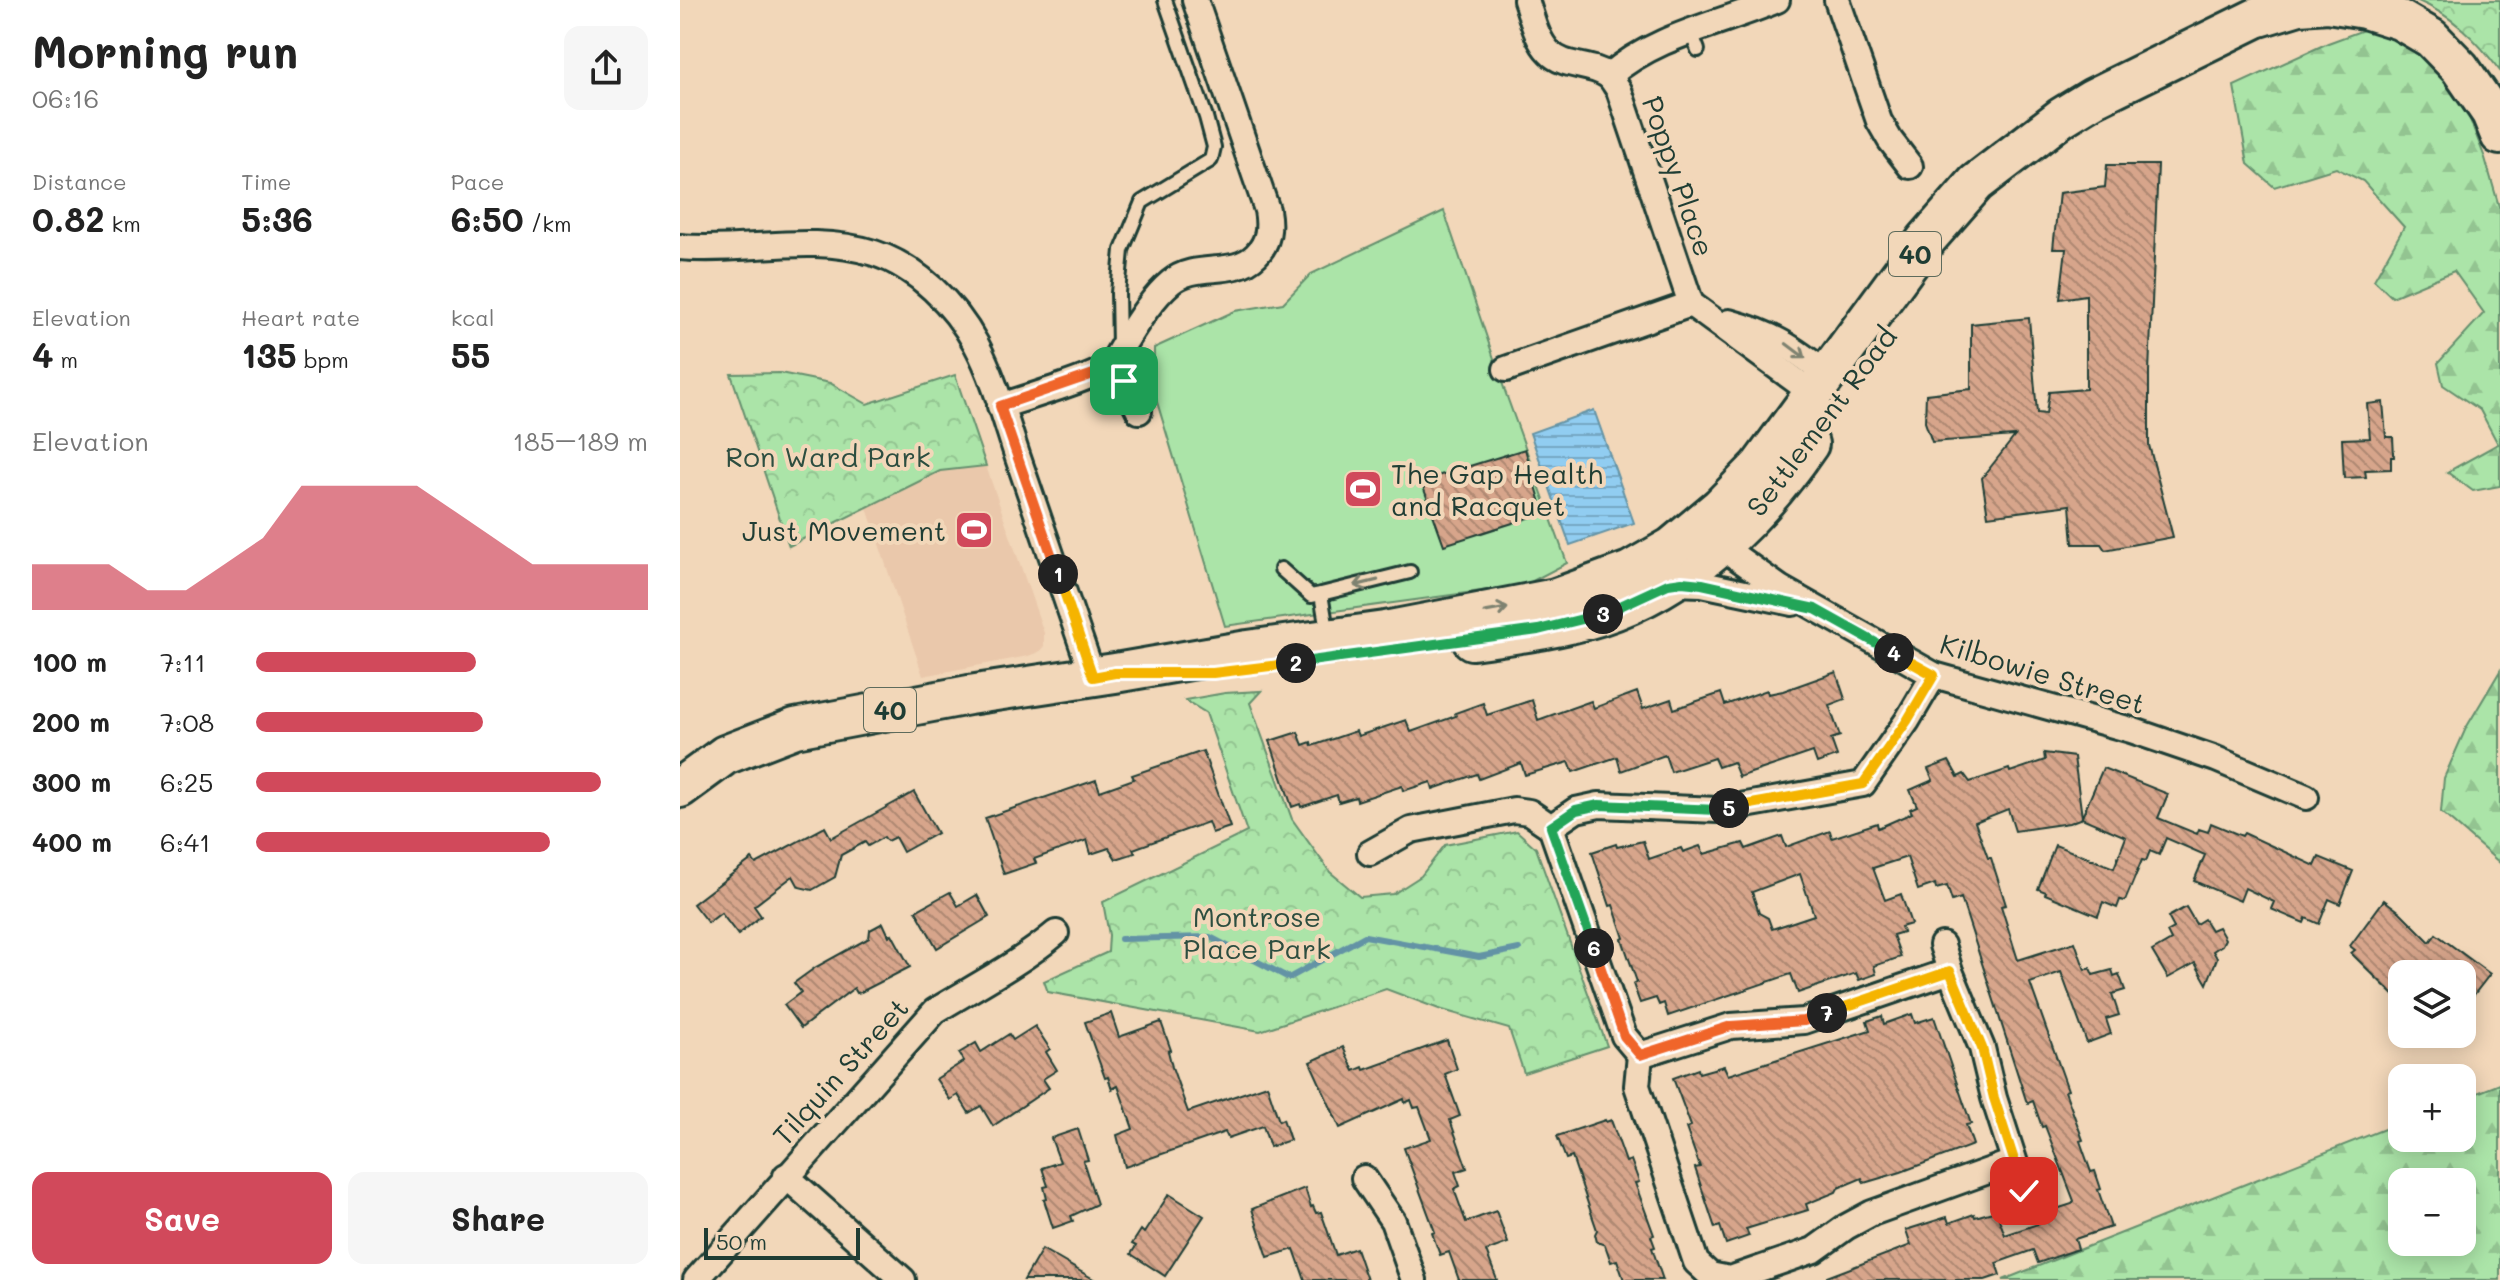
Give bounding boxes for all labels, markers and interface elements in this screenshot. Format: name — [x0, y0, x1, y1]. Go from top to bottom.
text: Morning run — [32, 22, 298, 79]
button: share — [564, 26, 648, 110]
text: 06:16 — [32, 81, 99, 115]
street label: Poppy Place — [1635, 91, 1723, 261]
text: Distance — [32, 167, 127, 196]
text: Time — [241, 167, 291, 196]
text: Pace — [451, 167, 504, 196]
text: 0.82 — [32, 196, 104, 241]
text: 5:36 — [241, 196, 313, 241]
text: 6:50 — [451, 196, 524, 241]
text: km — [104, 209, 141, 238]
text: /km — [524, 209, 572, 238]
road number: 40 — [1889, 232, 1941, 276]
text: Elevation — [32, 303, 131, 332]
text: Heart rate — [241, 303, 360, 332]
text: kcal — [451, 303, 495, 332]
street label: Settlement Road — [1738, 319, 1904, 523]
text: 4 — [32, 332, 54, 377]
text: 135 — [241, 332, 297, 377]
text: 55 — [451, 332, 490, 377]
one-way arrow — [1785, 342, 1806, 359]
text: m — [54, 345, 78, 374]
text: bpm — [297, 345, 349, 374]
pin — [1090, 347, 1158, 415]
icon: arrive — [1102, 359, 1146, 403]
text: Elevation — [32, 424, 149, 458]
text: 185–189 m — [512, 424, 648, 458]
park label: Ron Ward Park — [725, 438, 931, 474]
place label: The Gap Health and Racquet — [1391, 455, 1603, 523]
sports icon: The Gap Health and Racquet — [1342, 468, 1384, 510]
sports icon: Just Movement — [953, 509, 995, 551]
place label: Just Movement — [742, 512, 946, 548]
pin: 1 — [1038, 554, 1078, 594]
text: 1 — [1053, 559, 1063, 588]
one-way arrow — [1353, 576, 1379, 591]
pin: 3 — [1583, 594, 1623, 634]
text: 3 — [1596, 599, 1610, 628]
one-way arrow — [1483, 602, 1508, 617]
street label: Kilbowie Street — [1936, 625, 2150, 721]
pin: 4 — [1874, 633, 1914, 673]
text: 4 — [1887, 638, 1901, 667]
pin: 2 — [1276, 643, 1316, 683]
text: 100 m — [32, 645, 107, 679]
text: 7:11 — [160, 645, 206, 679]
text: 2 — [1290, 648, 1302, 677]
road number: 40 — [864, 688, 916, 732]
text: 200 m — [32, 705, 110, 739]
text: 7:08 — [160, 705, 214, 739]
text: 300 m — [32, 765, 111, 799]
text: 6:25 — [160, 765, 213, 799]
pin: 5 — [1709, 788, 1749, 828]
text: 5 — [1723, 793, 1735, 822]
text: 400 m — [32, 825, 112, 859]
text: 6:41 — [160, 825, 211, 859]
park label: Montrose Place Park — [1183, 898, 1331, 966]
pin: 6 — [1574, 928, 1614, 968]
text: 6 — [1587, 933, 1601, 962]
map controls — [2388, 960, 2476, 1256]
button: layers — [2388, 960, 2476, 1048]
street label: Tilquin Street — [764, 990, 916, 1152]
pin: 7 — [1807, 993, 1847, 1033]
text: 7 — [1821, 998, 1833, 1027]
button: + — [2388, 1064, 2476, 1152]
pin — [1990, 1157, 2058, 1225]
button: − — [2388, 1168, 2476, 1256]
icon: check — [2002, 1169, 2046, 1213]
button: Save — [32, 1172, 332, 1264]
button: Share — [348, 1172, 648, 1264]
scale bar — [704, 1224, 860, 1260]
text: 50 m — [716, 1227, 767, 1256]

